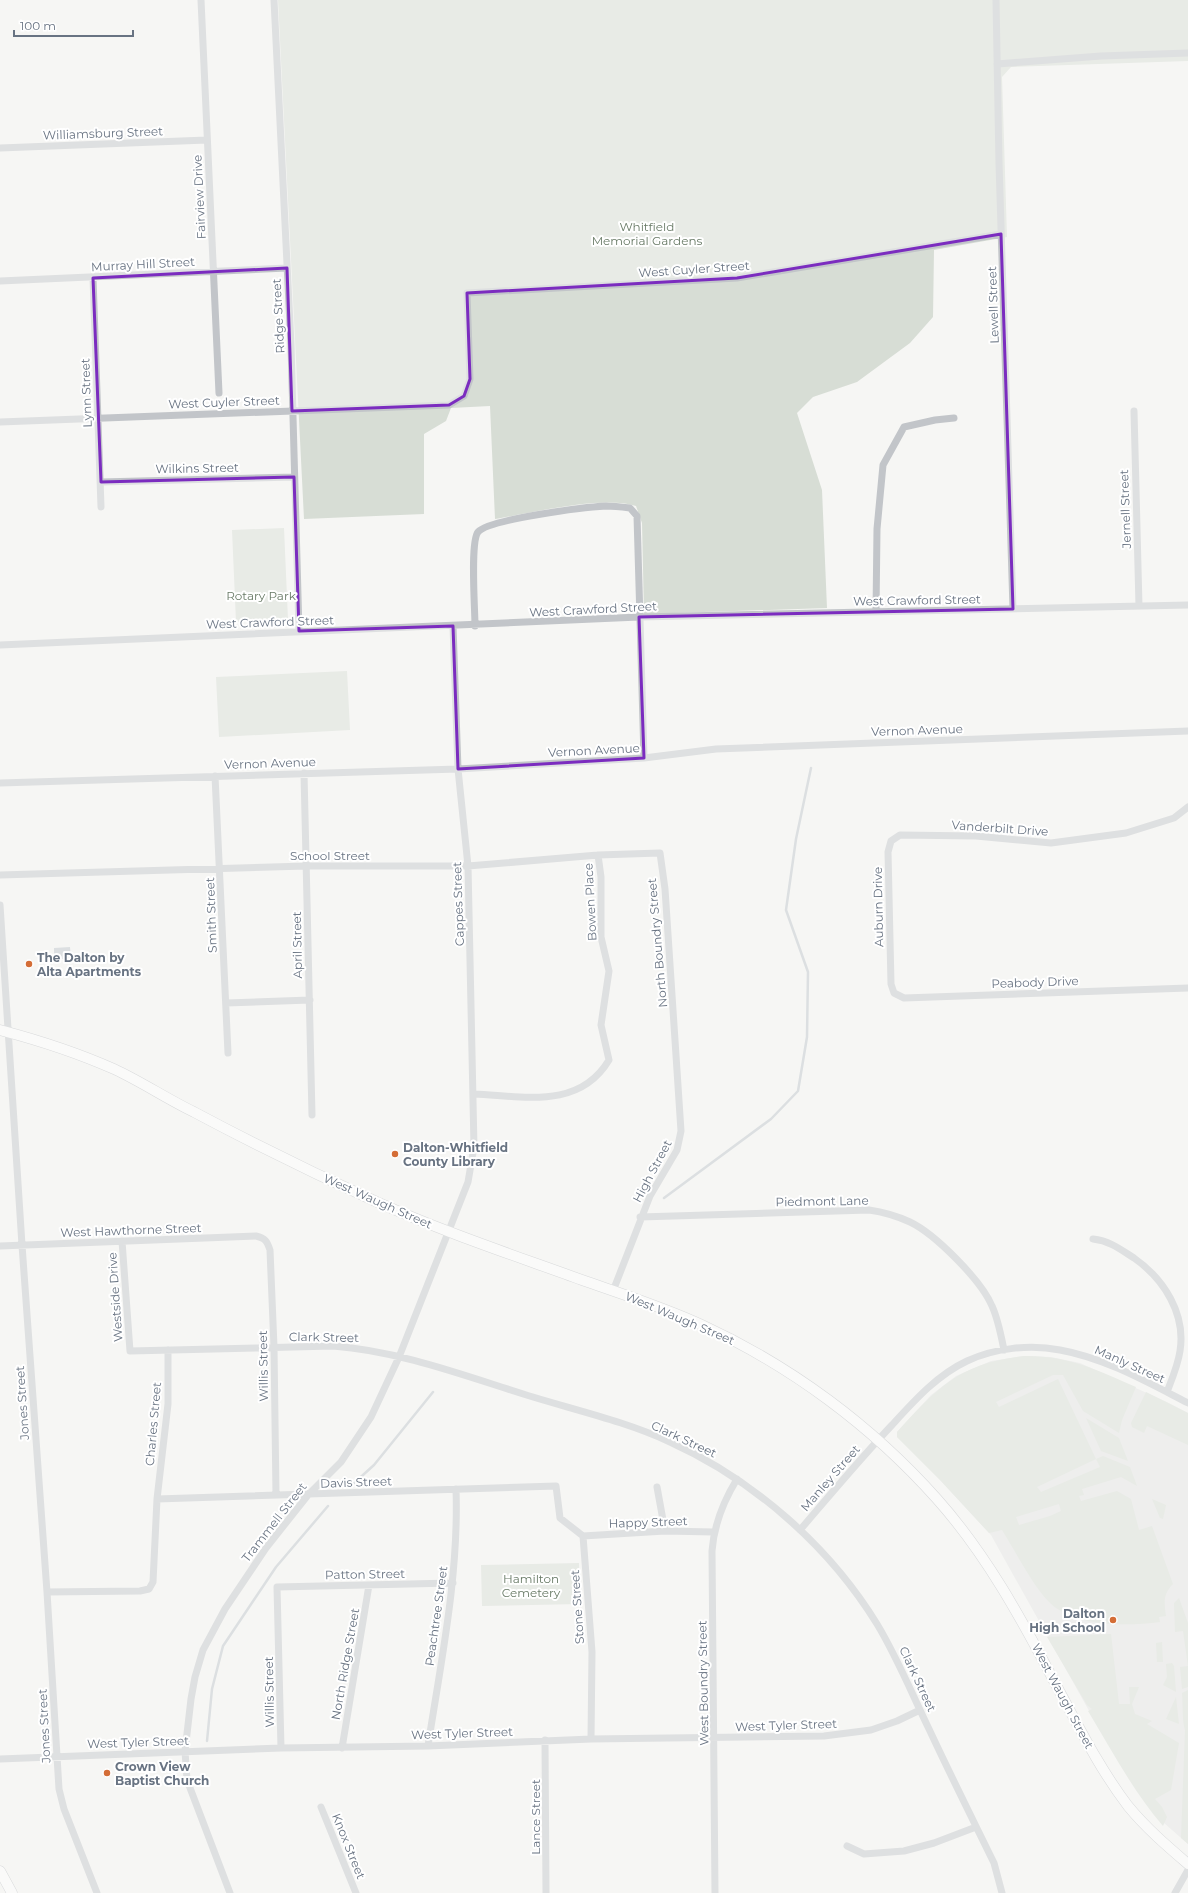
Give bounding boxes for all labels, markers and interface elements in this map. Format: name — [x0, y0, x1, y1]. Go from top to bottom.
scale bar — [14, 12, 133, 38]
text: 100 m — [20, 18, 56, 33]
street label: Williamsburg Street — [43, 123, 163, 143]
street label: Fairview Drive — [189, 154, 209, 240]
park label: Whitfield Memorial Gardens — [592, 219, 703, 248]
street label: Murray Hill Street — [91, 254, 195, 274]
street label: West Cuyler Street — [638, 258, 750, 280]
street label: Lewell Street — [984, 266, 1002, 344]
street label: Ridge Street — [269, 278, 287, 354]
street label: Lynn Street — [77, 358, 95, 428]
street label: West Cuyler Street — [168, 393, 280, 411]
street label: Wilkins Street — [155, 460, 239, 476]
street label: Jernell Street — [1116, 469, 1134, 550]
park label: Rotary Park — [226, 588, 297, 603]
street label: West Crawford Street — [853, 591, 981, 609]
street label: West Crawford Street — [529, 598, 657, 620]
street label: West Crawford Street — [206, 612, 334, 632]
street label: Vernon Avenue — [871, 721, 963, 739]
street label: Vernon Avenue — [548, 740, 640, 760]
street label: Vernon Avenue — [224, 754, 316, 772]
street label: Vanderbilt Drive — [951, 817, 1049, 839]
street label: School Street — [290, 848, 370, 863]
street label: Cappes Street — [449, 861, 467, 946]
street label: Bowen Place — [580, 863, 600, 941]
street label: Auburn Drive — [870, 867, 886, 947]
street label: Smith Street — [202, 877, 220, 953]
street label: North Boundry Street — [644, 877, 670, 1008]
street label: April Street — [289, 911, 305, 979]
place label: The Dalton by Alta Apartments — [36, 950, 142, 979]
marker: The Dalton by Alta Apartments — [24, 959, 34, 969]
street label: Peabody Drive — [991, 973, 1079, 991]
street label: High Street — [629, 1137, 675, 1205]
place label: Dalton-Whitfield County Library — [403, 1140, 508, 1169]
marker: Dalton-Whitfield County Library — [390, 1149, 400, 1159]
street label: West Waugh Street — [321, 1170, 435, 1232]
street label: Piedmont Lane — [775, 1193, 869, 1209]
street label: West Hawthorne Street — [60, 1220, 202, 1240]
street label: Westside Drive — [104, 1252, 126, 1342]
street label: West Waugh Street — [623, 1288, 737, 1348]
street label: Clark Street — [289, 1329, 359, 1345]
street label: Willis Street — [255, 1330, 271, 1402]
street label: Manly Street — [1092, 1342, 1168, 1386]
street label: Jones Street — [12, 1365, 32, 1442]
street label: Charles Street — [142, 1381, 164, 1467]
street label: Clark Street — [649, 1417, 719, 1461]
street label: Manley Street — [797, 1442, 863, 1514]
street label: Davis Street — [320, 1473, 392, 1491]
street label: Trammell Street — [238, 1479, 310, 1565]
street label: Happy Street — [608, 1513, 688, 1531]
street label: Peachtree Street — [422, 1565, 450, 1667]
street label: Patton Street — [325, 1566, 405, 1582]
street label: Stone Street — [567, 1569, 587, 1645]
park label: Hamilton Cemetery — [502, 1571, 561, 1600]
place label: Dalton High School — [1029, 1606, 1105, 1635]
street label: North Ridge Street — [328, 1607, 362, 1721]
marker: Dalton High School — [1108, 1615, 1118, 1625]
street label: West Boundry Street — [694, 1620, 712, 1746]
street label: West Waugh Street — [1029, 1641, 1097, 1751]
street label: Clark Street — [896, 1644, 940, 1714]
street label: Willis Street — [261, 1656, 277, 1728]
street label: Jones Street — [35, 1688, 53, 1764]
street label: West Tyler Street — [735, 1716, 837, 1734]
street label: West Tyler Street — [411, 1724, 513, 1742]
street label: West Tyler Street — [87, 1733, 189, 1751]
place label: Crown View Baptist Church — [115, 1759, 209, 1788]
marker: Crown View Baptist Church — [102, 1768, 112, 1778]
street label: Lance Street — [528, 1779, 543, 1855]
street label: Knox Street — [329, 1811, 369, 1881]

